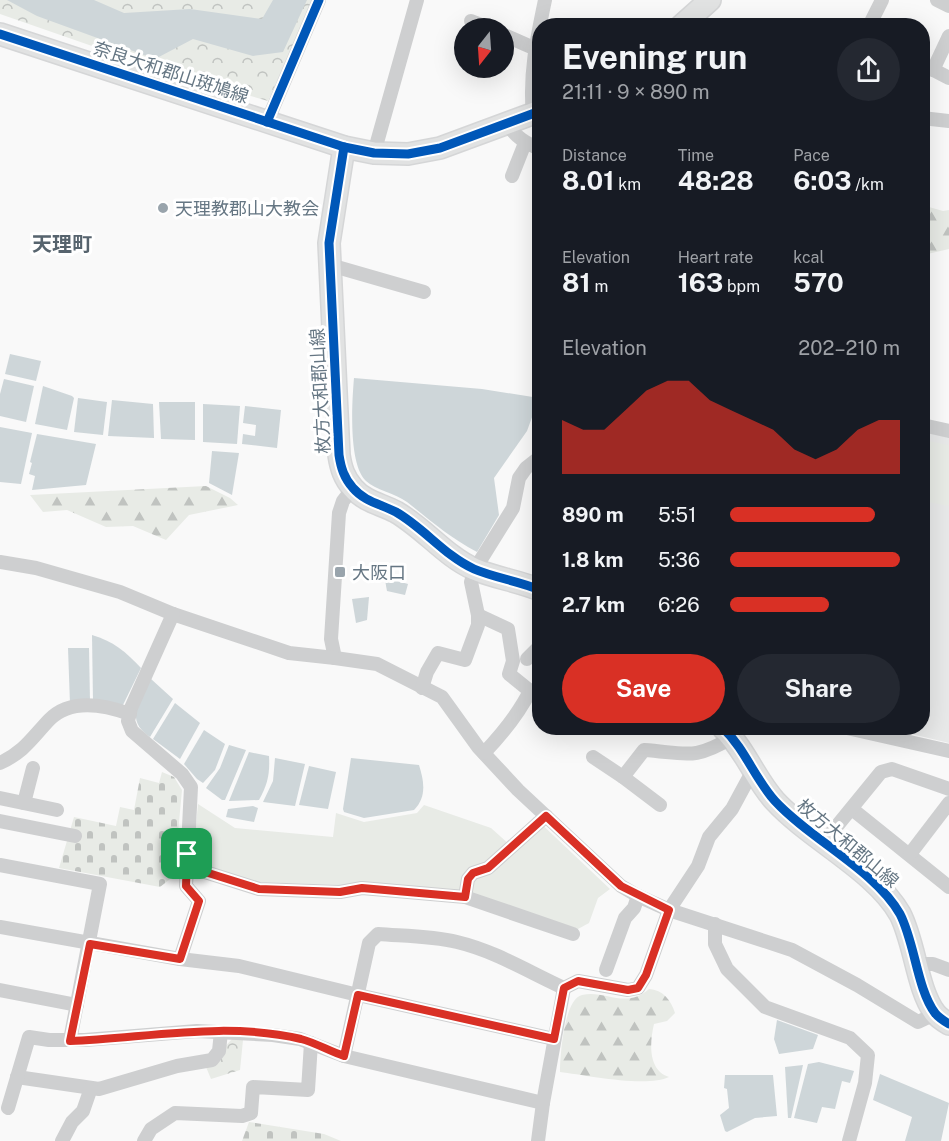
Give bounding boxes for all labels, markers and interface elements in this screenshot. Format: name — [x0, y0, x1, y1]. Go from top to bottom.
north arrow — [454, 18, 514, 78]
map controls — [454, 18, 514, 78]
street label: 奈良大和郡山斑鳩線 — [91, 37, 251, 107]
text: Evening run — [562, 38, 747, 76]
button: share — [837, 38, 900, 101]
text: 21:11 · 9 × 890 m — [562, 80, 710, 104]
text: Distance — [562, 146, 627, 165]
text: Time — [678, 146, 714, 165]
text: Pace — [793, 146, 830, 165]
text: 8.01 — [562, 165, 614, 196]
text: 48:28 — [678, 165, 754, 196]
text: 6:03 — [793, 165, 851, 196]
text: km — [614, 175, 641, 194]
text: /km — [851, 175, 884, 194]
place label: 天理教郡山大教会 — [175, 198, 319, 219]
marker: 天理教郡山大教会 — [156, 201, 170, 215]
district label: 天理町 — [32, 232, 92, 256]
text: Elevation — [562, 248, 630, 267]
text: Heart rate — [678, 248, 753, 267]
text: kcal — [793, 248, 824, 267]
text: 81 — [562, 267, 591, 298]
text: 163 — [678, 267, 723, 298]
text: 570 — [793, 267, 844, 298]
text: m — [591, 277, 608, 296]
text: bpm — [723, 277, 760, 296]
street label: 枚方大和郡山線 — [306, 328, 334, 454]
text: Elevation — [562, 336, 647, 360]
text: 202–210 m — [798, 336, 900, 360]
text: 890 m — [562, 503, 624, 527]
text: 5:51 — [658, 503, 696, 527]
text: 1.8 km — [562, 548, 623, 572]
text: 5:36 — [658, 548, 700, 572]
place label: 大阪口 — [352, 562, 406, 583]
marker: 大阪口 — [333, 565, 347, 579]
text: 2.7 km — [562, 593, 625, 617]
text: 6:26 — [658, 593, 700, 617]
button: Save — [562, 654, 725, 723]
button: Share — [737, 654, 900, 723]
street label: 枚方大和郡山線 — [793, 794, 903, 892]
pin — [161, 828, 212, 879]
icon: arrive — [170, 837, 203, 870]

